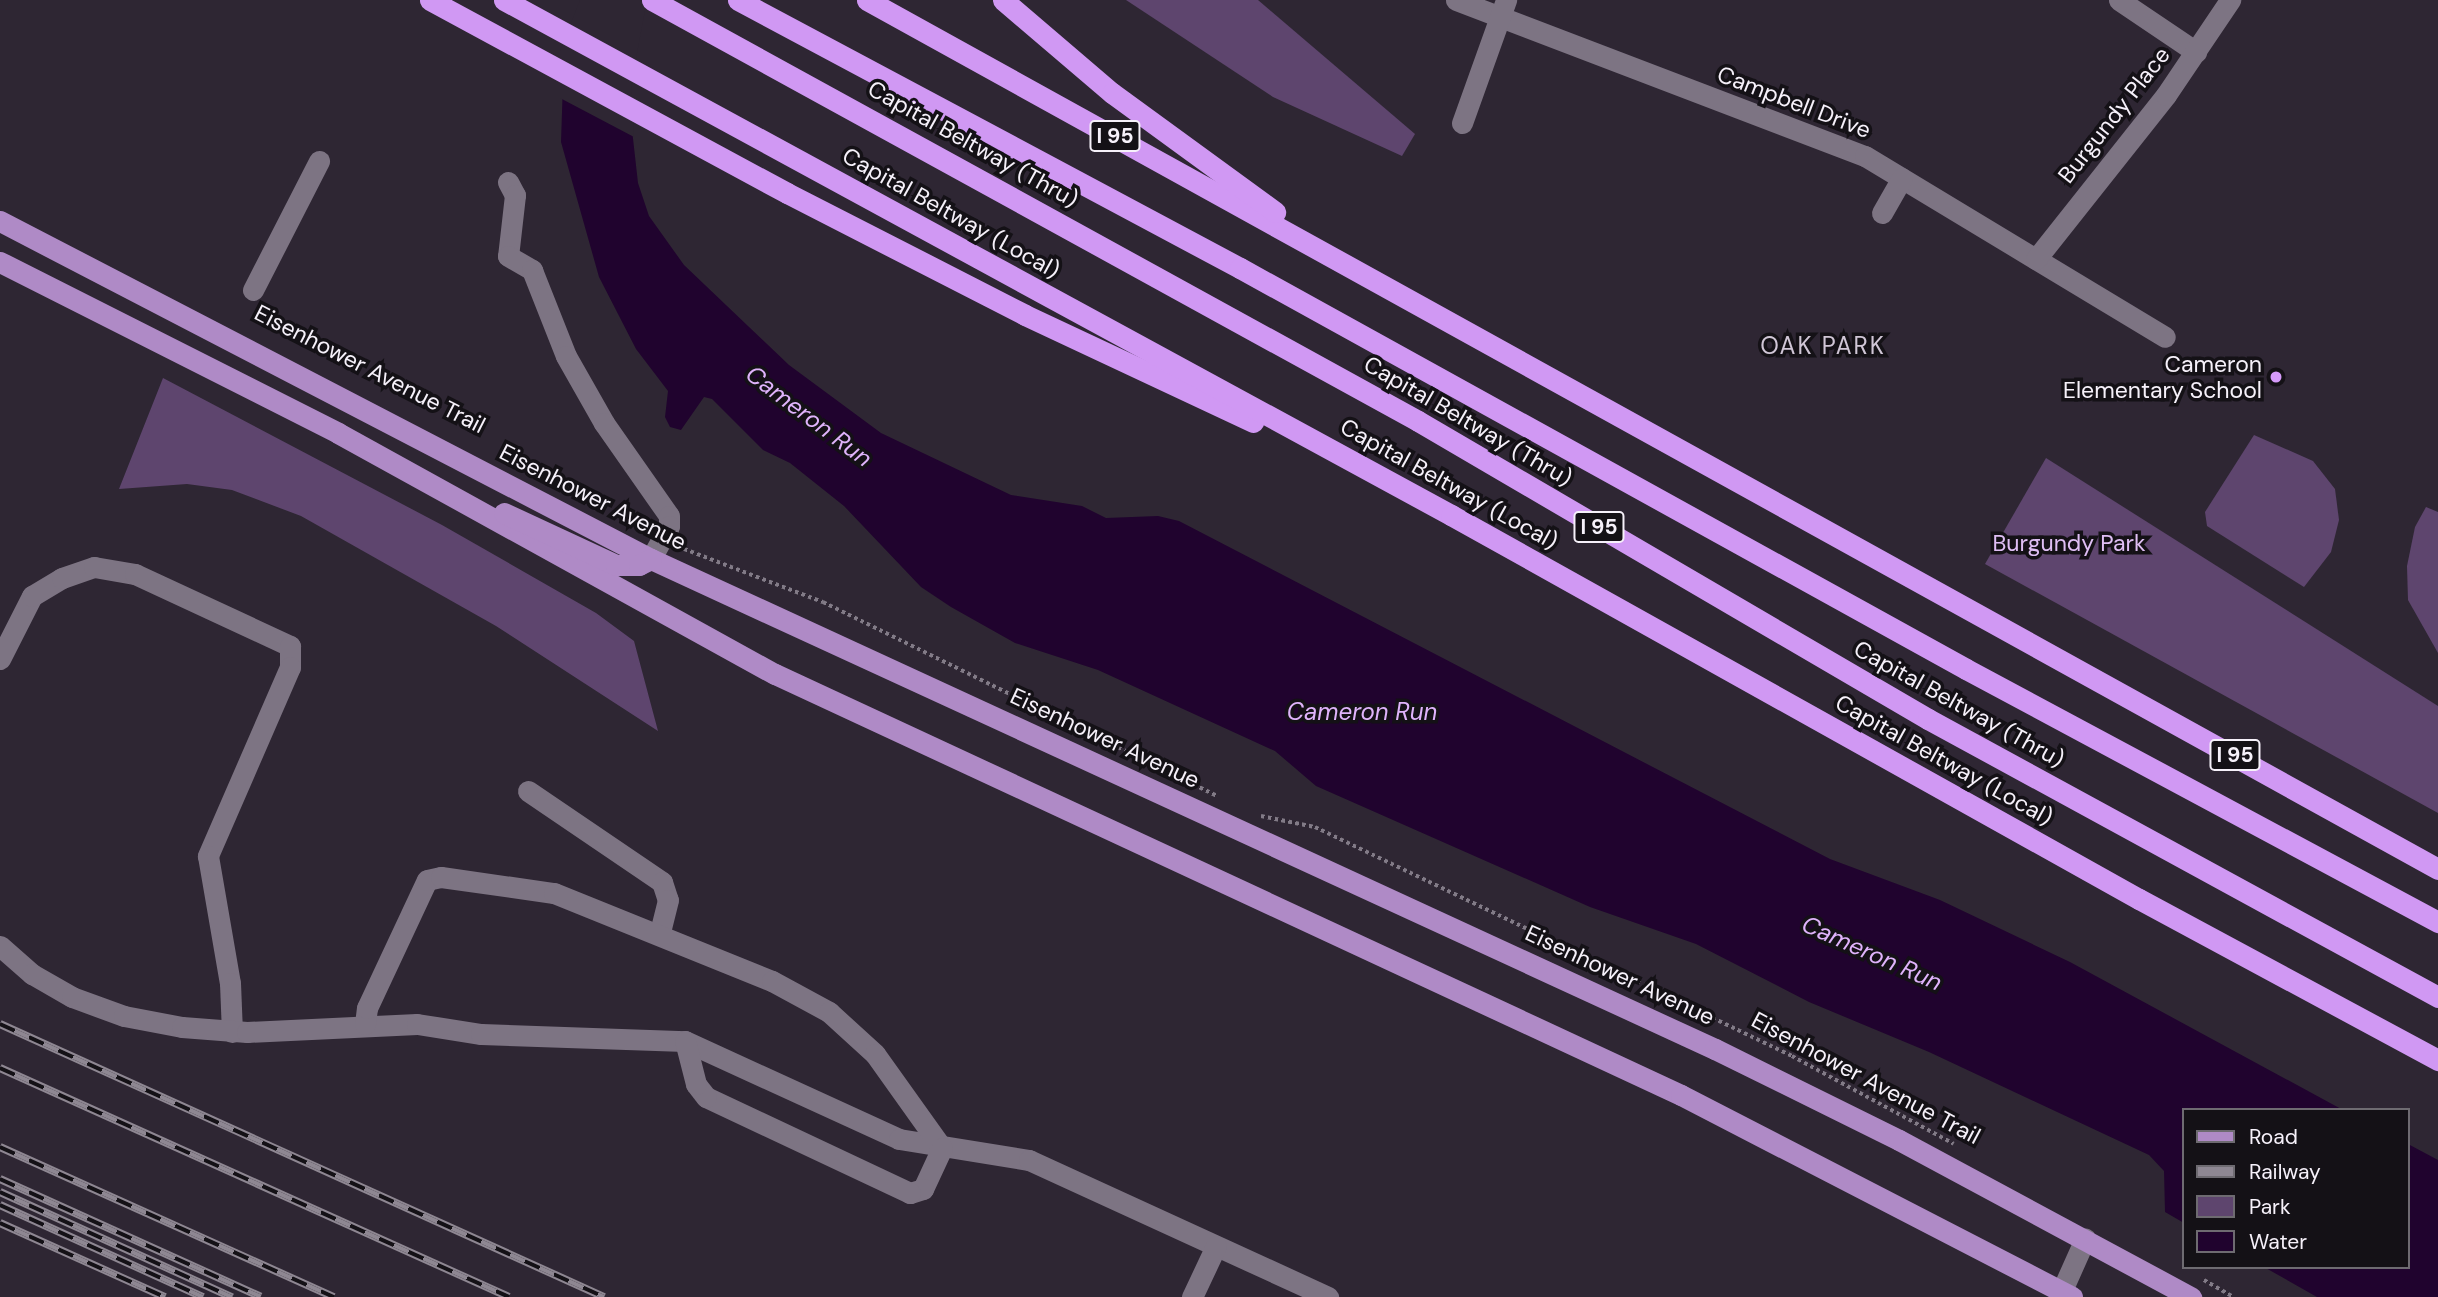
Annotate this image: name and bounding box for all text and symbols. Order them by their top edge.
street label: Burgundy Place [2052,41,2176,189]
street label: Campbell Drive [1713,60,1875,144]
street label: Capital Beltway (Thru) [863,75,1083,213]
road number: I 95 [1089,118,1141,154]
street label: Capital Beltway (Local) [838,142,1064,284]
street label: Eisenhower Avenue Trail [250,299,490,439]
district label: OAK PARK [1761,332,1885,360]
street label: Capital Beltway (Thru) [1359,350,1577,492]
place label: Cameron Elementary School [2063,350,2262,404]
water label: Cameron Run [740,359,878,473]
marker: Cameron Elementary School [2268,369,2284,385]
street label: Capital Beltway (Local) [1336,413,1562,555]
street label: Eisenhower Avenue [495,438,691,556]
road number: I 95 [1573,510,1625,544]
park label: Burgundy Park [1992,529,2146,557]
street label: Capital Beltway (Thru) [1849,635,2069,773]
street label: Eisenhower Avenue [1006,682,1204,794]
street label: Capital Beltway (Local) [1831,689,2057,831]
water label: Cameron Run [1287,698,1437,726]
road number: I 95 [2209,738,2261,772]
water label: Cameron Run [1797,909,1947,997]
street label: Eisenhower Avenue [1521,919,1719,1031]
street label: Eisenhower Avenue Trail [1747,1006,1985,1150]
legend [2182,1108,2410,1269]
text: Road [2249,1123,2298,1151]
text: Railway [2249,1158,2321,1186]
text: Park [2249,1193,2290,1221]
text: Water [2249,1228,2307,1256]

